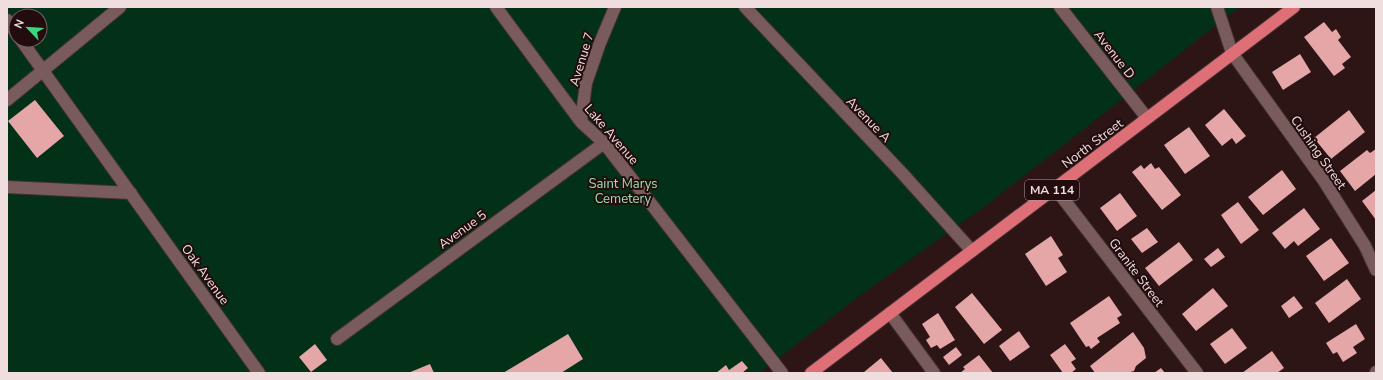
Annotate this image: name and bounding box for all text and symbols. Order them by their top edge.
north arrow [8,8,48,48]
text: N [11,17,28,31]
street label: Avenue D [1090,27,1139,83]
street label: Avenue 7 [565,30,599,88]
street label: Avenue A [842,93,895,147]
street label: Lake Avenue [580,101,643,169]
street label: Cushing Street [1286,112,1351,193]
street label: North Street [1058,114,1127,173]
park label: Saint Marys Cemetery [588,175,658,208]
road number: MA 114 [1025,180,1079,200]
street label: Avenue 5 [435,206,490,253]
street label: Granite Street [1104,235,1168,311]
street label: Oak Avenue [177,241,233,309]

